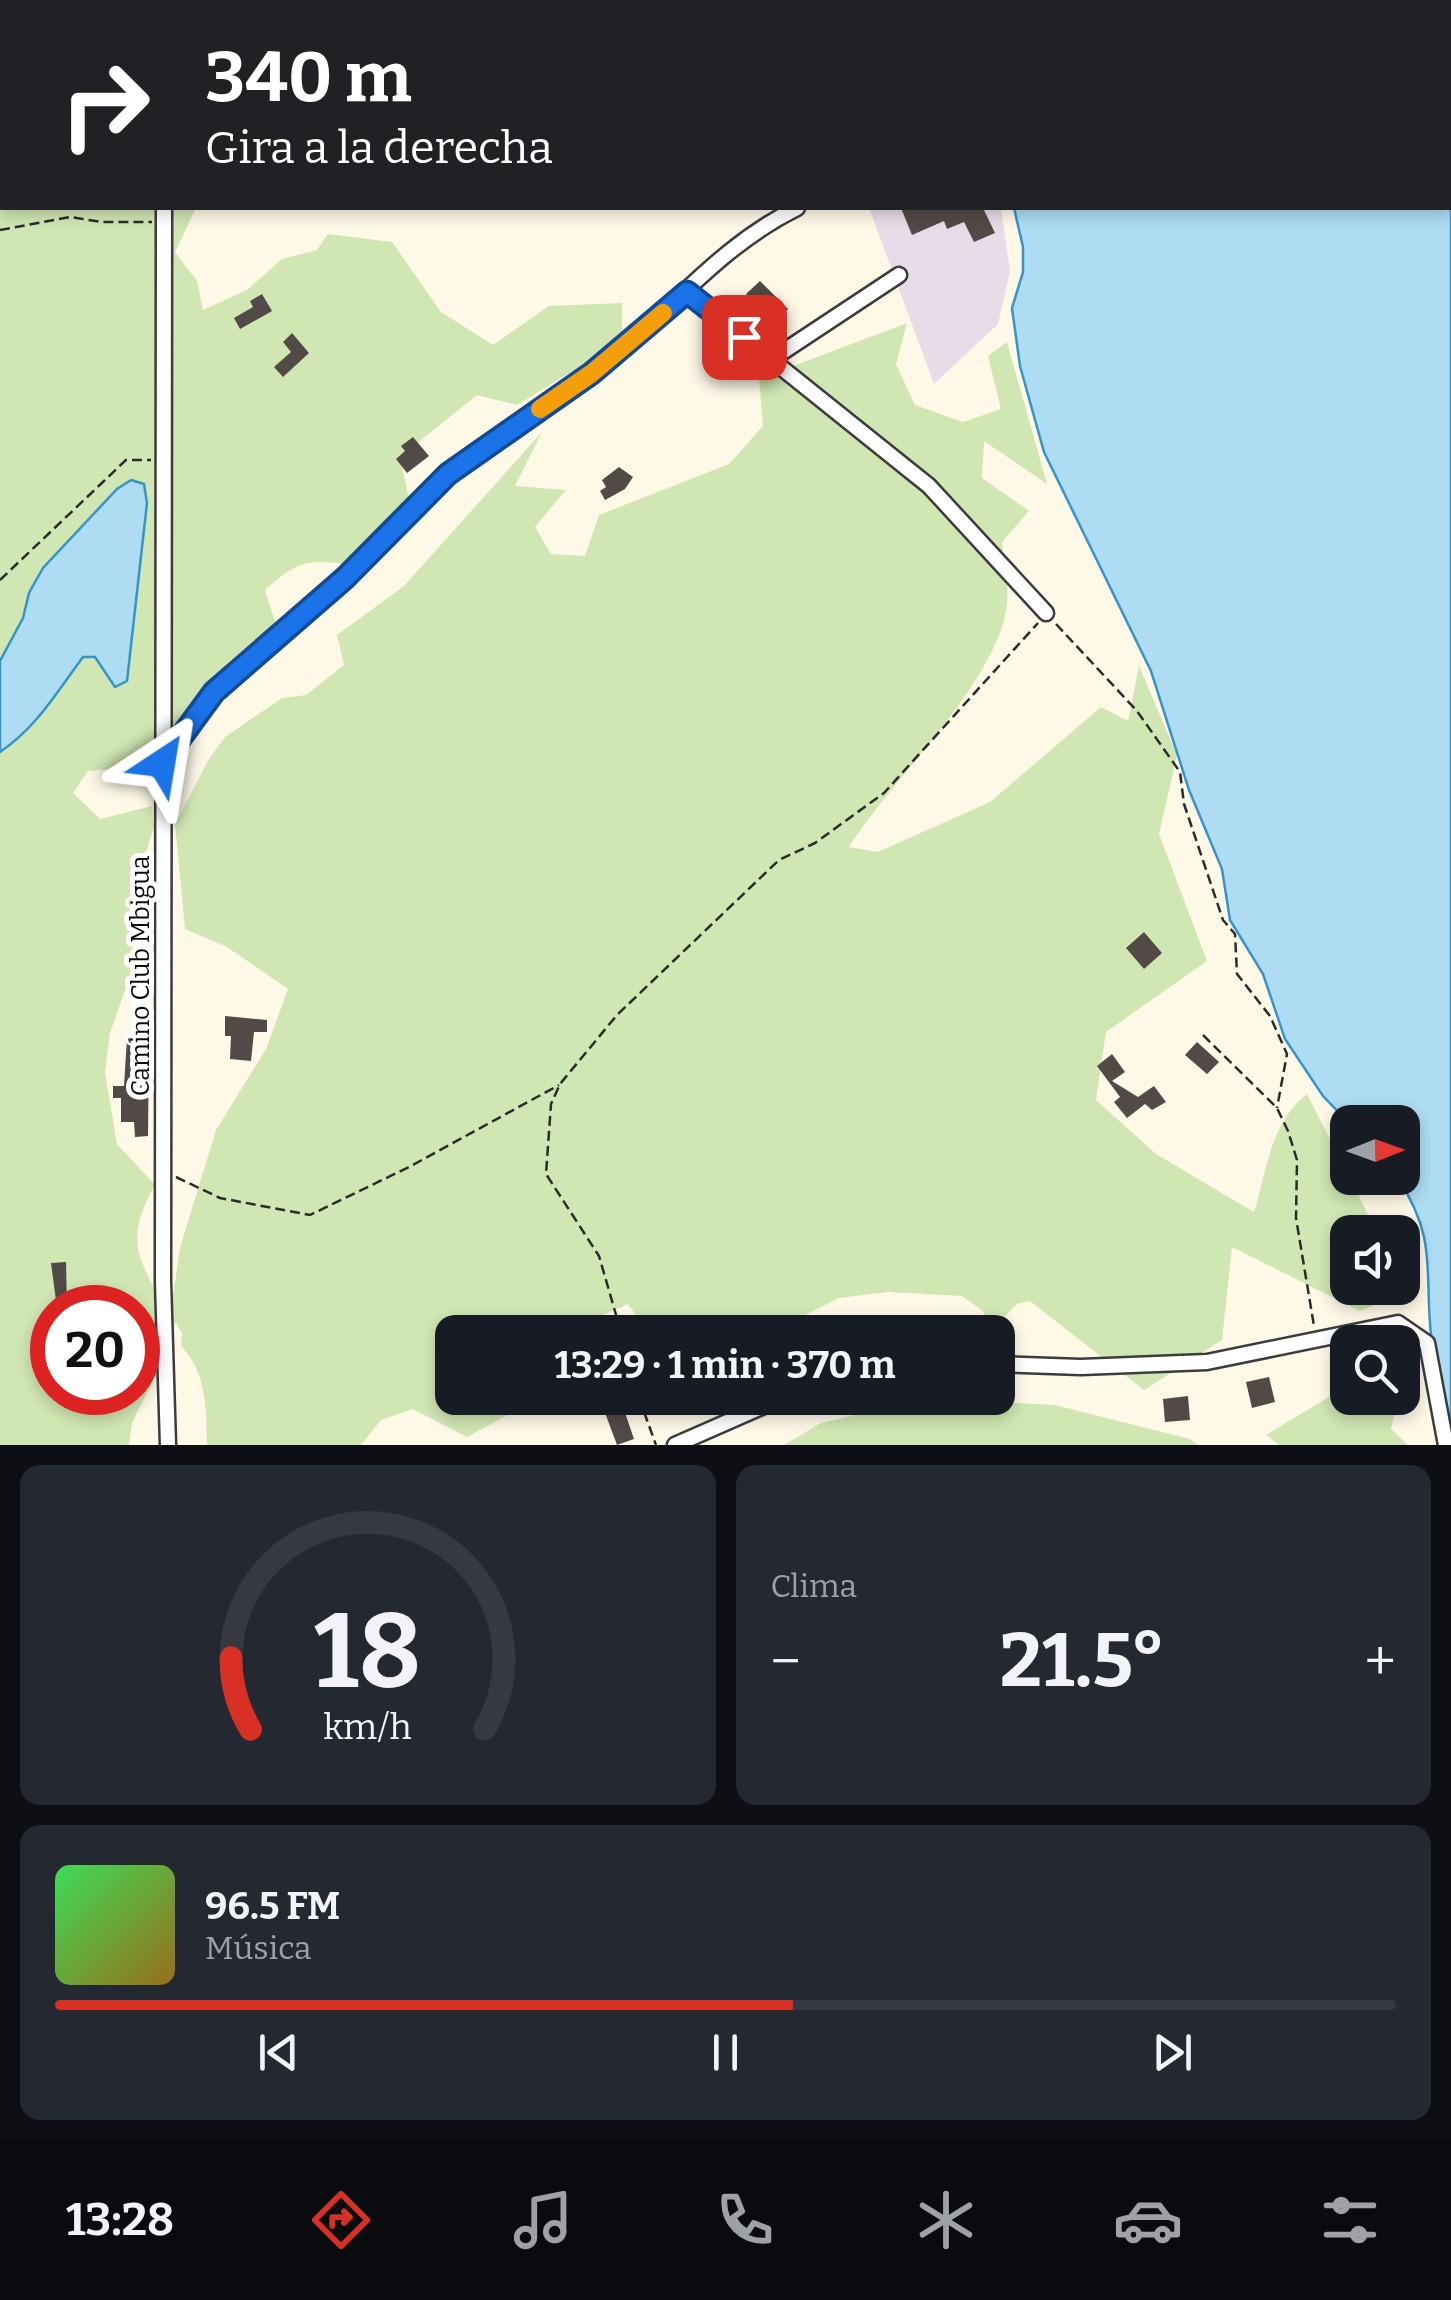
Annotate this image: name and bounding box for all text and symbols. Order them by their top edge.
text: 340 m [205,36,412,120]
icon: right [40,40,170,170]
text: Gira a la derecha [205,121,553,175]
pin [702,295,787,380]
icon: arrive [717,310,772,365]
position arrow [110,711,214,815]
street label: Camino Club Mbigua [126,855,156,1096]
north arrow [1330,1105,1420,1195]
map controls [1330,1105,1420,1415]
button: sound [1330,1215,1420,1305]
speed limit sign: 20 [30,1285,160,1415]
button: search [1330,1325,1420,1415]
text: 13:29 · 1 min · 370 m [554,1342,896,1388]
text: Clima [771,1567,857,1605]
text: 18 [314,1590,422,1715]
text: 21.5° [1000,1616,1166,1706]
text: − [771,1629,801,1695]
text: + [1365,1629,1396,1695]
text: km/h [324,1706,412,1748]
text: 96.5 FM [205,1883,340,1929]
text: Música [205,1929,312,1967]
icon: previous [251,2025,306,2080]
icon: pause [698,2025,753,2080]
icon: next [1145,2025,1200,2080]
icon: directions [306,2185,376,2255]
icon: music [508,2185,578,2255]
icon: phone [710,2185,780,2255]
icon: climate [911,2185,981,2255]
icon: car [1113,2185,1183,2255]
icon: filters [1315,2185,1385,2255]
text: 13:28 [66,2193,174,2247]

